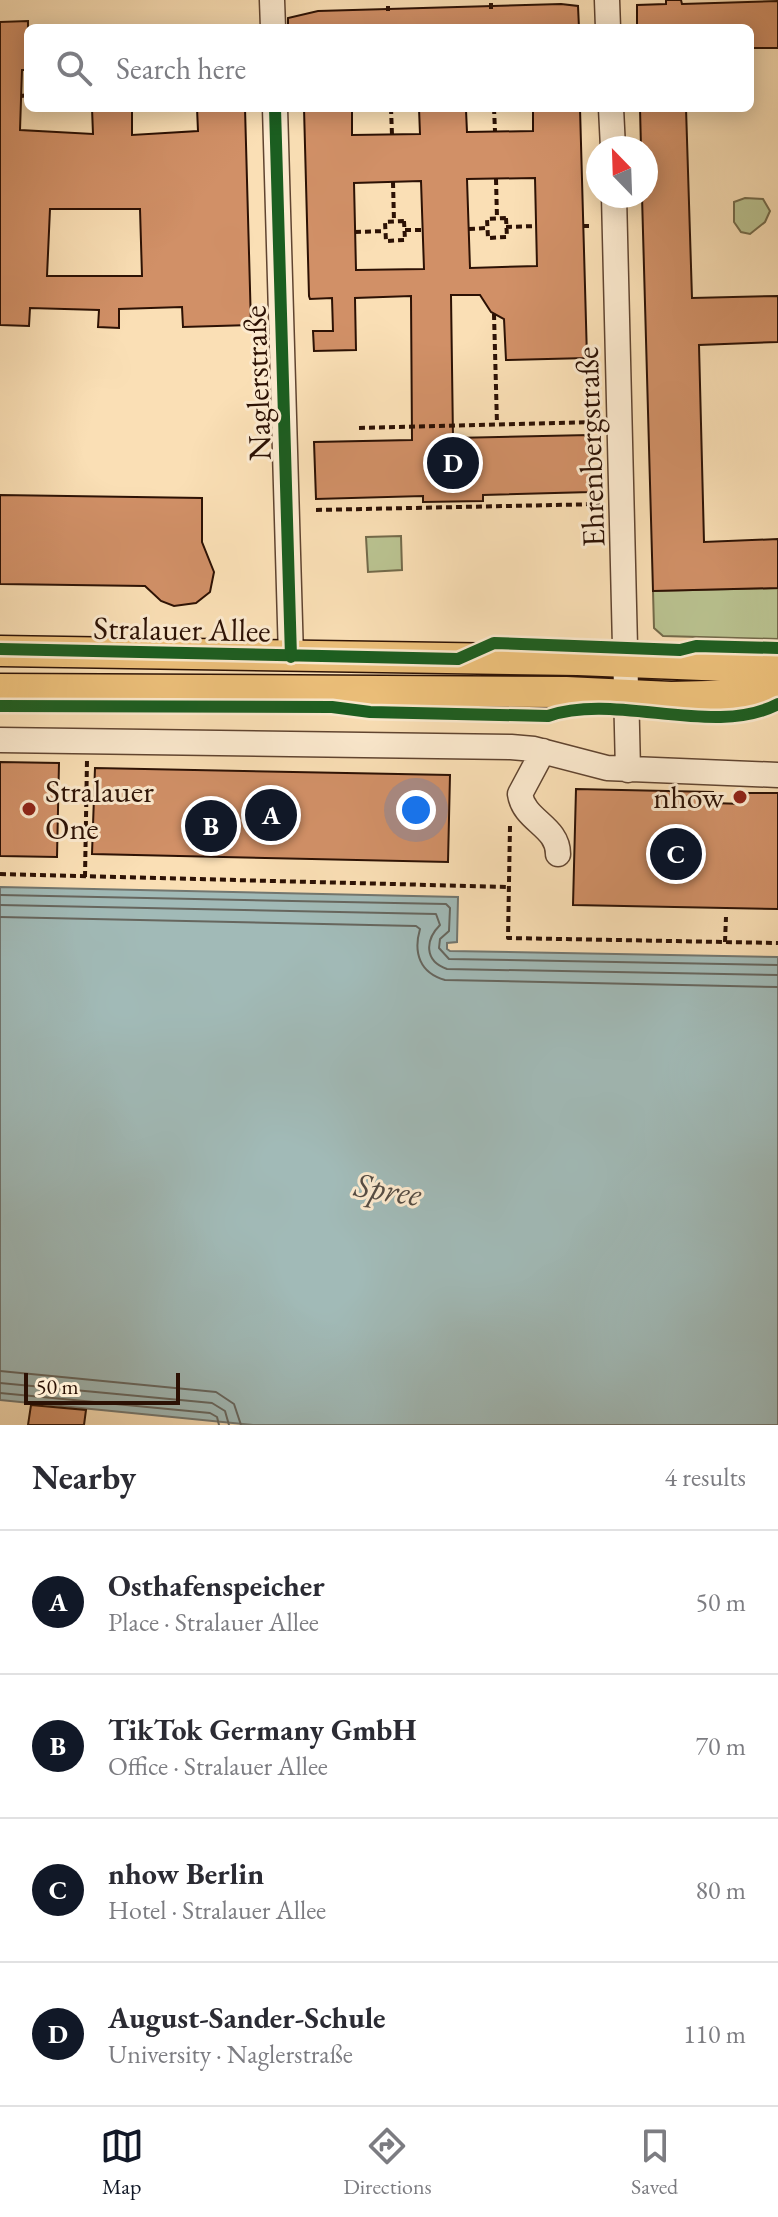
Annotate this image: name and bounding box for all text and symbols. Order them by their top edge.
search box [24,24,754,112]
icon: search [52,46,96,90]
text: Search here [116,49,246,88]
north arrow [586,136,658,208]
street label: Naglerstraße [233,305,281,461]
street label: Ehrenbergstraße [566,346,614,548]
pin: D [427,433,479,493]
street label: Stralauer Allee [93,606,271,652]
place label: Stralauer One [45,770,154,849]
place label: nhow [653,776,725,818]
pin: A [245,785,297,845]
marker: nhow [731,788,749,806]
your location [396,790,436,830]
pin: B [185,796,237,856]
marker: Stralauer One [20,800,38,818]
pin: C [650,824,702,884]
water label: Spree [351,1162,425,1216]
scale bar [24,1369,180,1405]
text: 50 m [36,1372,79,1401]
text: Nearby [32,1455,136,1499]
text: 4 results [665,1460,746,1494]
text: Osthafenspeicher [108,1566,325,1605]
text: A [49,1585,67,1619]
text: 50 m [696,1585,746,1619]
text: Place · Stralauer Allee [108,1605,319,1639]
text: TikTok Germany GmbH [108,1710,416,1749]
text: B [50,1729,66,1763]
text: 70 m [696,1729,746,1763]
text: Office · Stralauer Allee [108,1749,328,1783]
text: nhow Berlin [108,1854,264,1893]
text: C [49,1873,67,1907]
text: 80 m [696,1873,746,1907]
text: Hotel · Stralauer Allee [108,1893,326,1927]
text: August-Sander-Schule [108,1998,385,2037]
text: D [48,2017,68,2051]
text: 110 m [683,2017,746,2051]
text: University · Naglerstraße [108,2037,353,2071]
tab: Map [100,2124,144,2201]
tab: Directions [343,2124,432,2201]
tab: Saved [631,2124,678,2201]

